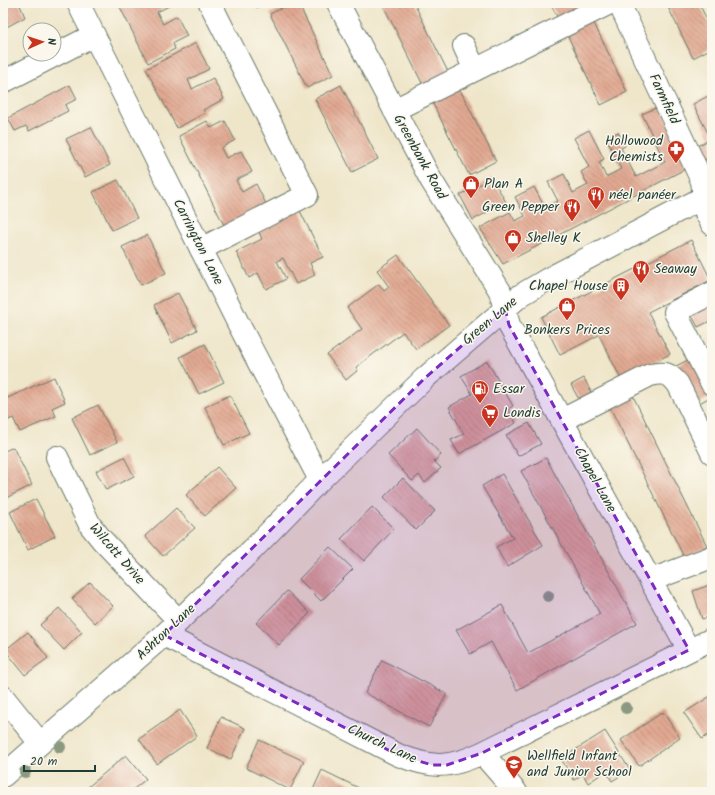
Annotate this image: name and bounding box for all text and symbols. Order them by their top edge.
north arrow [22,22,62,62]
text: N [42,38,60,46]
street label: Farmfield [643,70,686,129]
street label: Greenbank Road [387,110,453,205]
place label: Hollowood Chemists [605,130,664,168]
pharmacy icon: Hollowood Chemists [666,139,686,164]
place label: Plan A [484,173,523,195]
shop icon: Plan A [461,174,481,199]
place label: néel panéer [609,184,677,206]
restaurant icon: néel panéer [586,185,606,210]
street label: Carrington Lane [167,195,230,290]
place label: Green Pepper [482,196,560,218]
restaurant icon: Green Pepper [562,197,582,222]
place label: Shelley K [526,227,582,249]
shop icon: Shelley K [503,228,523,253]
place label: Seaway [654,258,697,280]
restaurant icon: Seaway [631,259,651,284]
place label: Chapel House [529,275,609,297]
building icon: Chapel House [611,276,631,301]
street label: Green Lane [457,291,523,351]
shop icon: Bonkers Prices [557,296,577,321]
place label: Bonkers Prices [524,319,610,341]
place label: Essar [493,378,526,400]
fuel station icon: Essar [470,379,490,404]
place label: Londis [503,402,541,424]
supermarket icon: Londis [480,403,500,428]
street label: Chapel Lane [568,443,623,518]
street label: Wilcott Drive [84,518,151,590]
street label: Ashton Lane [131,598,201,666]
street label: Church Lane [344,718,421,770]
place label: Wellfield Infant and Junior School [527,745,632,783]
scale bar [24,747,95,773]
text: 20 m [30,752,58,771]
school or university icon: Wellfield Infant and Junior School [504,754,524,779]

